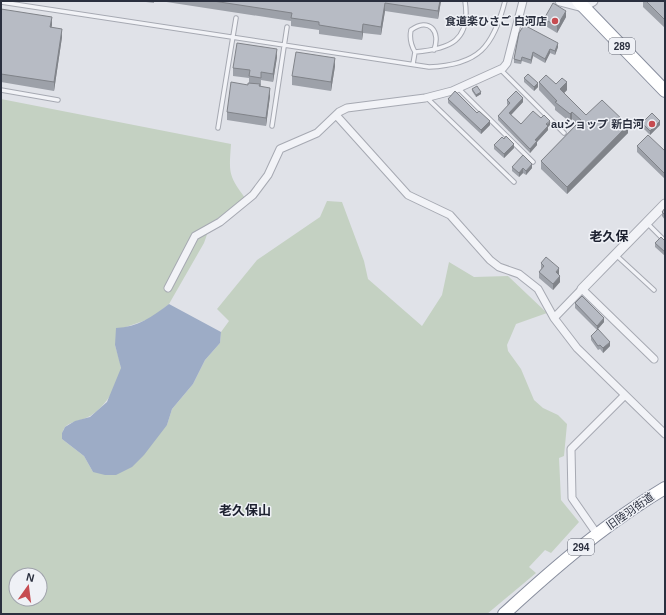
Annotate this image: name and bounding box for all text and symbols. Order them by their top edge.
place label: 食道楽ひさご 白河店 [445,15,547,27]
marker: 食道楽ひさご 白河店 [550,16,560,26]
road number: 289 [609,38,635,54]
place label: auショップ 新白河 [551,118,644,130]
marker: auショップ 新白河 [647,119,657,129]
district label: 老久保 [589,229,629,244]
street label: 旧陸羽街道 [604,490,656,532]
district label: 老久保山 [219,503,271,518]
road number: 294 [568,539,594,555]
north arrow [8,567,48,607]
text: N [25,571,36,584]

